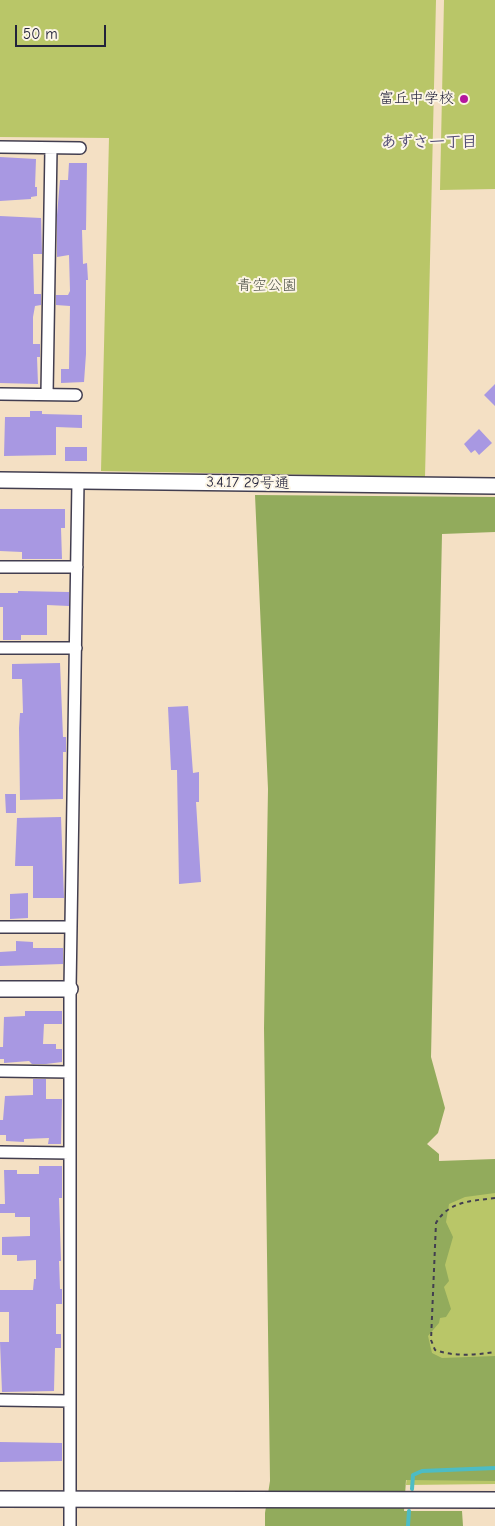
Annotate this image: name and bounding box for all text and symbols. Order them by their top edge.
scale bar [18,15,109,47]
text: 50 m [23,25,58,43]
place label: 富丘中学校 [379,90,454,108]
marker: 富丘中学校 [458,93,470,105]
district label: あずさ一丁目 [381,132,477,152]
park label: 青空公園 [237,277,297,295]
street label: 3.4.17 29号通 [206,473,290,493]

